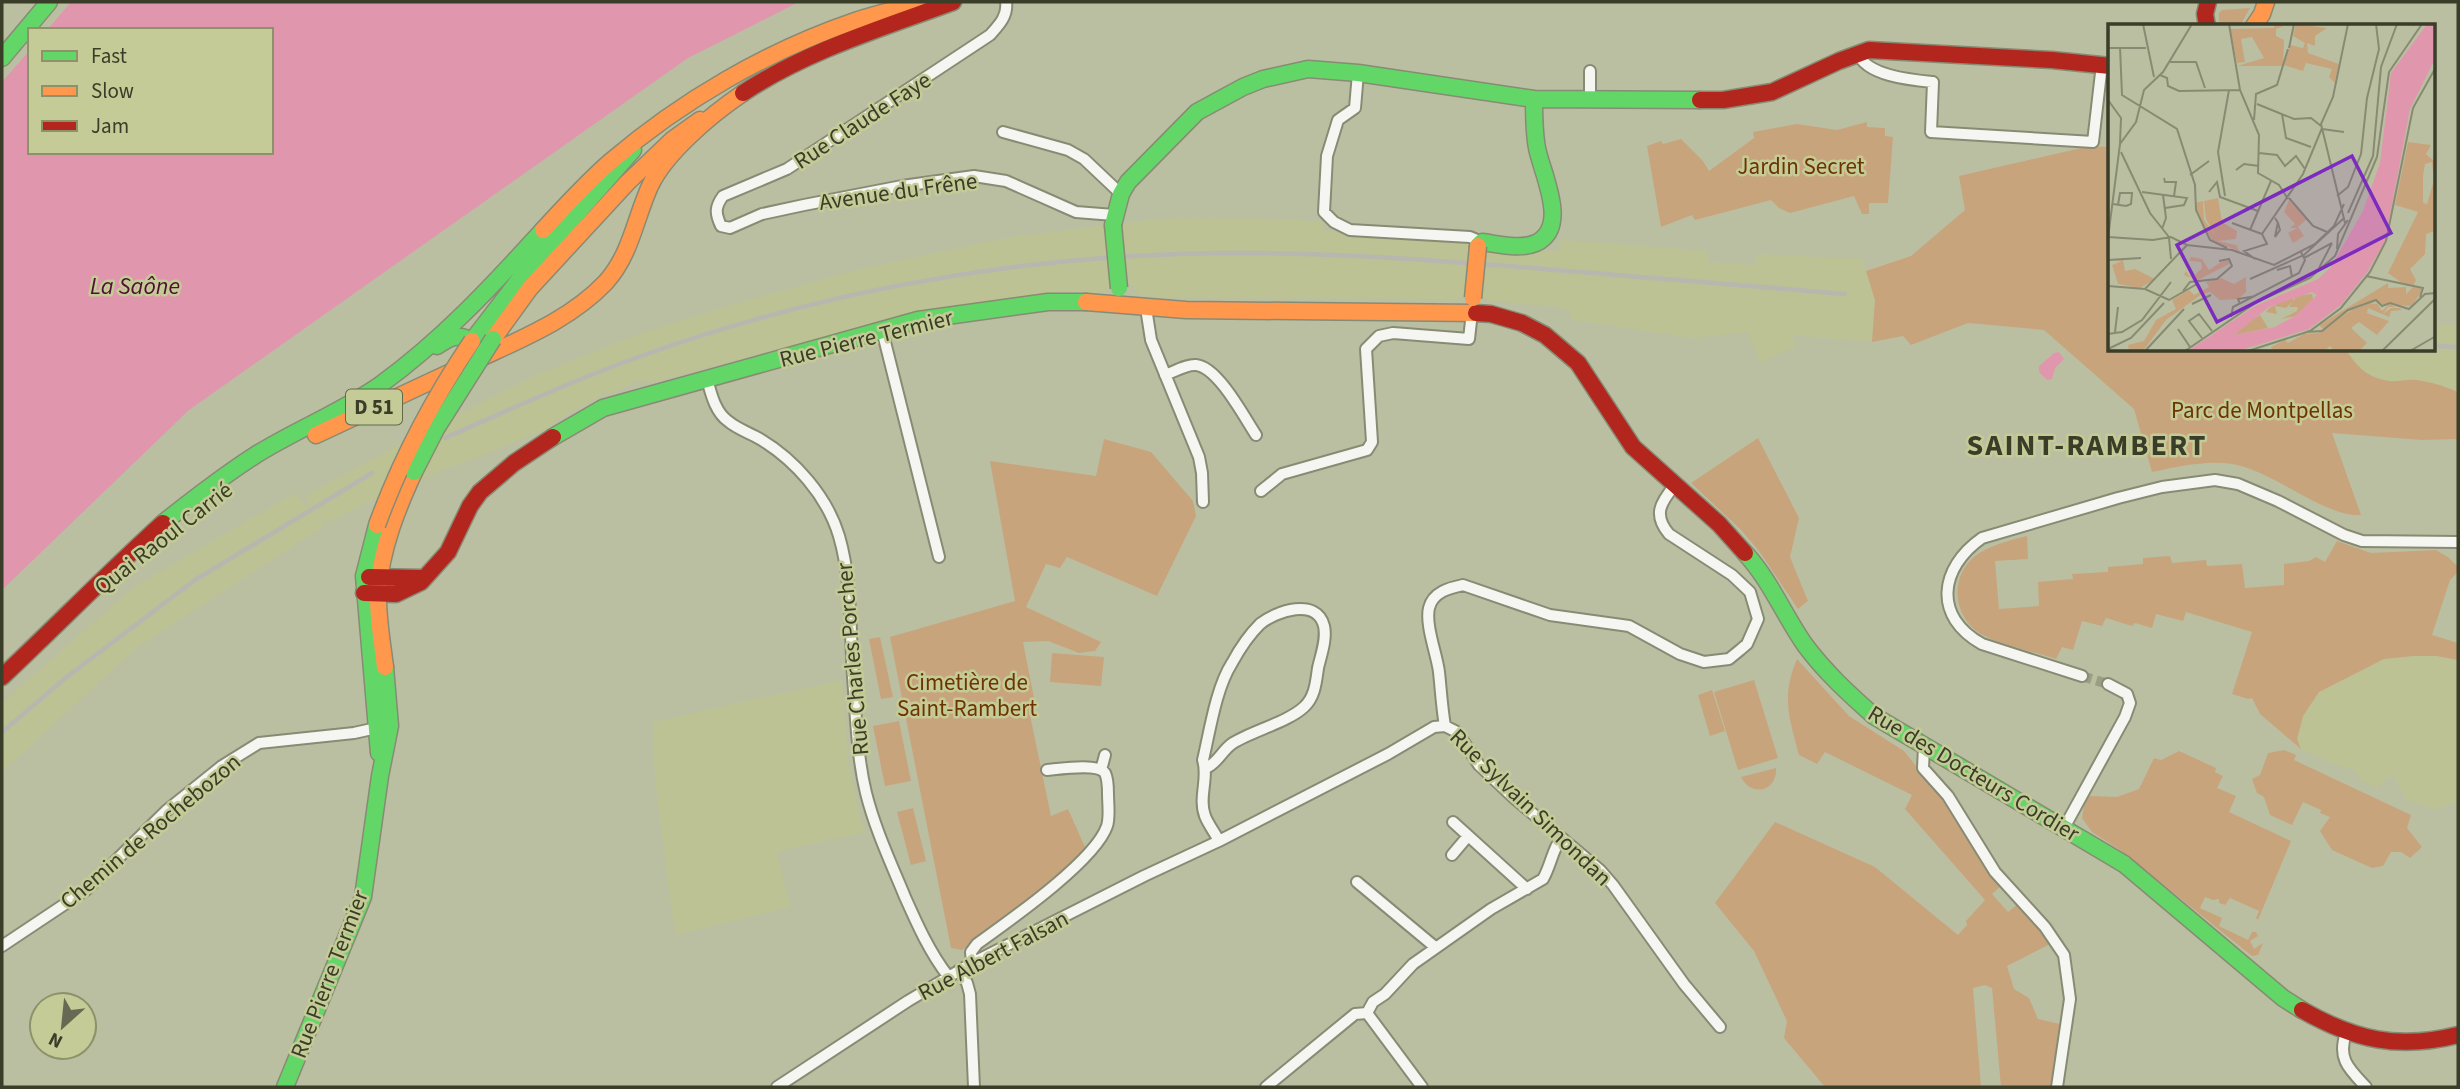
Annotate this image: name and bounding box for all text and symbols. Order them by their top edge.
inset map [2108,24,2436,352]
legend [28,28,273,154]
text: Fast [91,41,127,71]
street label: Rue Claude Faye [787,64,937,177]
text: Slow [91,76,134,106]
text: Jam [91,111,129,141]
park label: Jardin Secret [1738,150,1865,183]
street label: Avenue du Frêne [817,164,979,219]
water label: La Saône [90,269,180,304]
street label: Rue Pierre Termier [776,301,957,376]
road number: D 51 [346,390,402,424]
park label: Parc de Montpellas [2171,394,2353,427]
district label: SAINT-RAMBERT [1967,424,2207,467]
street label: Quai Raoul Carrié [87,474,239,603]
street label: Rue Charles Porcher [828,560,877,757]
park label: Cimetière de Saint-Rambert [897,666,1037,725]
street label: Rue des Docteurs Cordier [1862,697,2087,850]
street label: Rue Sylvain Simondan [1442,721,1619,894]
street label: Chemin de Rochebozon [53,746,248,917]
street label: Rue Pierre Termier [282,884,377,1063]
street label: Rue Albert Falsan [912,902,1074,1009]
north arrow [28,991,98,1061]
text: N [44,1025,68,1055]

